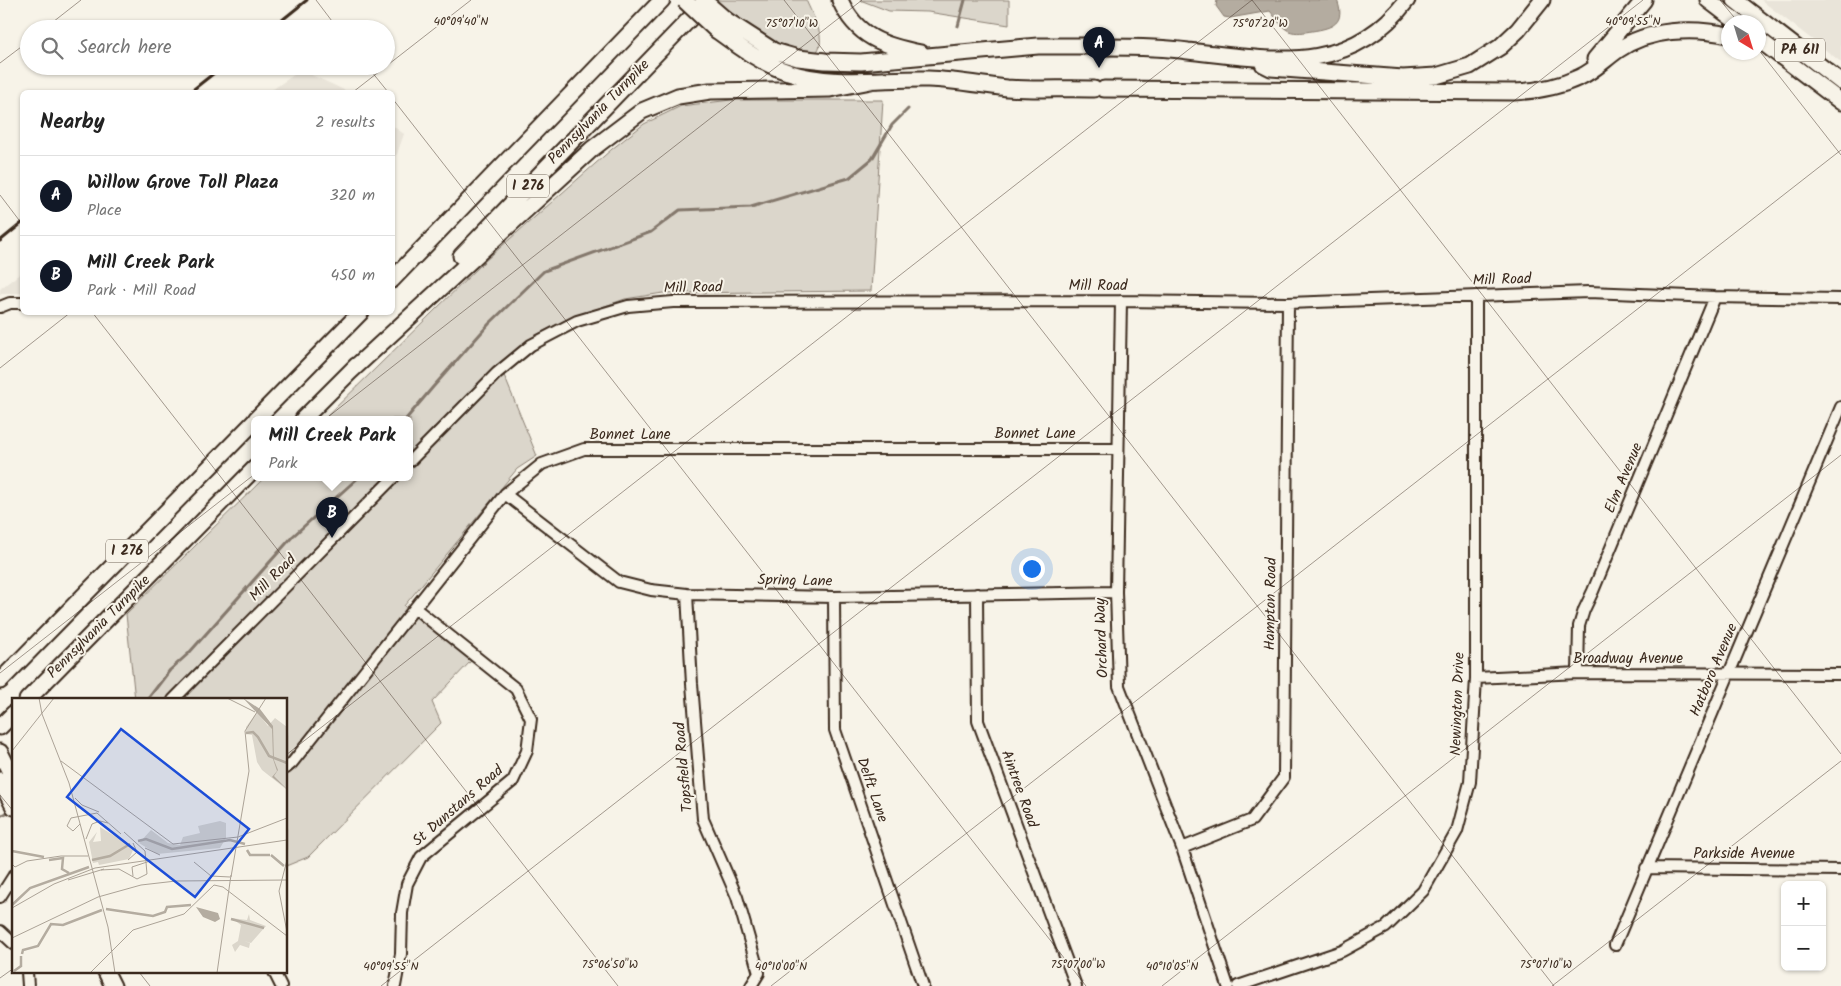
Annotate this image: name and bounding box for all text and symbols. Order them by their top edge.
text: 40°09'40"N [434,12,489,31]
text: 40°09'55"N [1605,12,1661,31]
text: 75°07'10"W [766,14,818,33]
text: 75°07'20"W [1232,14,1288,33]
north arrow [1721,15,1766,60]
search box [20,20,395,75]
pin: A [1083,27,1115,68]
text: Search here [78,33,172,63]
icon: search [38,34,66,62]
road number: PA 611 [1775,38,1825,62]
street label: Pennsylvania Turnpike [542,54,656,170]
text: Nearby [40,106,105,139]
text: 2 results [315,110,375,135]
text: Willow Grove Toll Plaza [87,168,278,198]
road number: I 276 [507,175,549,198]
text: A [51,183,61,208]
text: 320 m [329,183,375,208]
text: Place [87,198,121,223]
text: Mill Creek Park [87,248,214,278]
text: B [51,263,61,288]
text: 450 m [330,263,375,288]
street label: Mill Road [1472,267,1532,293]
street label: Mill Road [1069,274,1128,298]
street label: Mill Road [663,275,723,301]
text: Park · Mill Road [87,278,195,303]
popup [251,416,413,481]
text: Mill Creek Park [269,421,395,451]
street label: Bonnet Lane [995,422,1076,446]
street label: Bonnet Lane [590,423,671,447]
street label: Elm Avenue [1598,439,1650,517]
text: Park [269,451,298,476]
pin: B [316,497,348,538]
road number: I 276 [106,540,148,562]
street label: Mill Road [244,548,303,607]
your location [1019,556,1045,582]
street label: Hampton Road [1258,557,1284,651]
street label: Spring Lane [757,568,833,594]
street label: Pennsylvania Turnpike [41,569,157,685]
street label: Orchard Way [1089,597,1115,678]
street label: Hatboro Avenue [1684,619,1745,720]
street label: Broadway Avenue [1573,647,1683,671]
street label: Newington Drive [1444,652,1472,756]
inset map [12,698,288,974]
street label: Topsfield Road [668,720,700,813]
street label: Aintree Road [994,747,1044,832]
street label: Delft Lane [850,754,894,826]
street label: St Dunstans Road [407,759,509,853]
street label: Parkside Avenue [1693,842,1795,866]
map controls [1781,881,1826,971]
button: + [1781,881,1826,926]
button: − [1781,926,1826,971]
text: 75°06'50"W [582,955,638,974]
text: 75°07'00"W [1051,955,1105,974]
text: 75°07'10"W [1520,955,1572,974]
text: 40°09'55"N [363,957,419,976]
text: 40°10'00"N [755,957,807,976]
text: 40°10'05"N [1146,957,1198,976]

